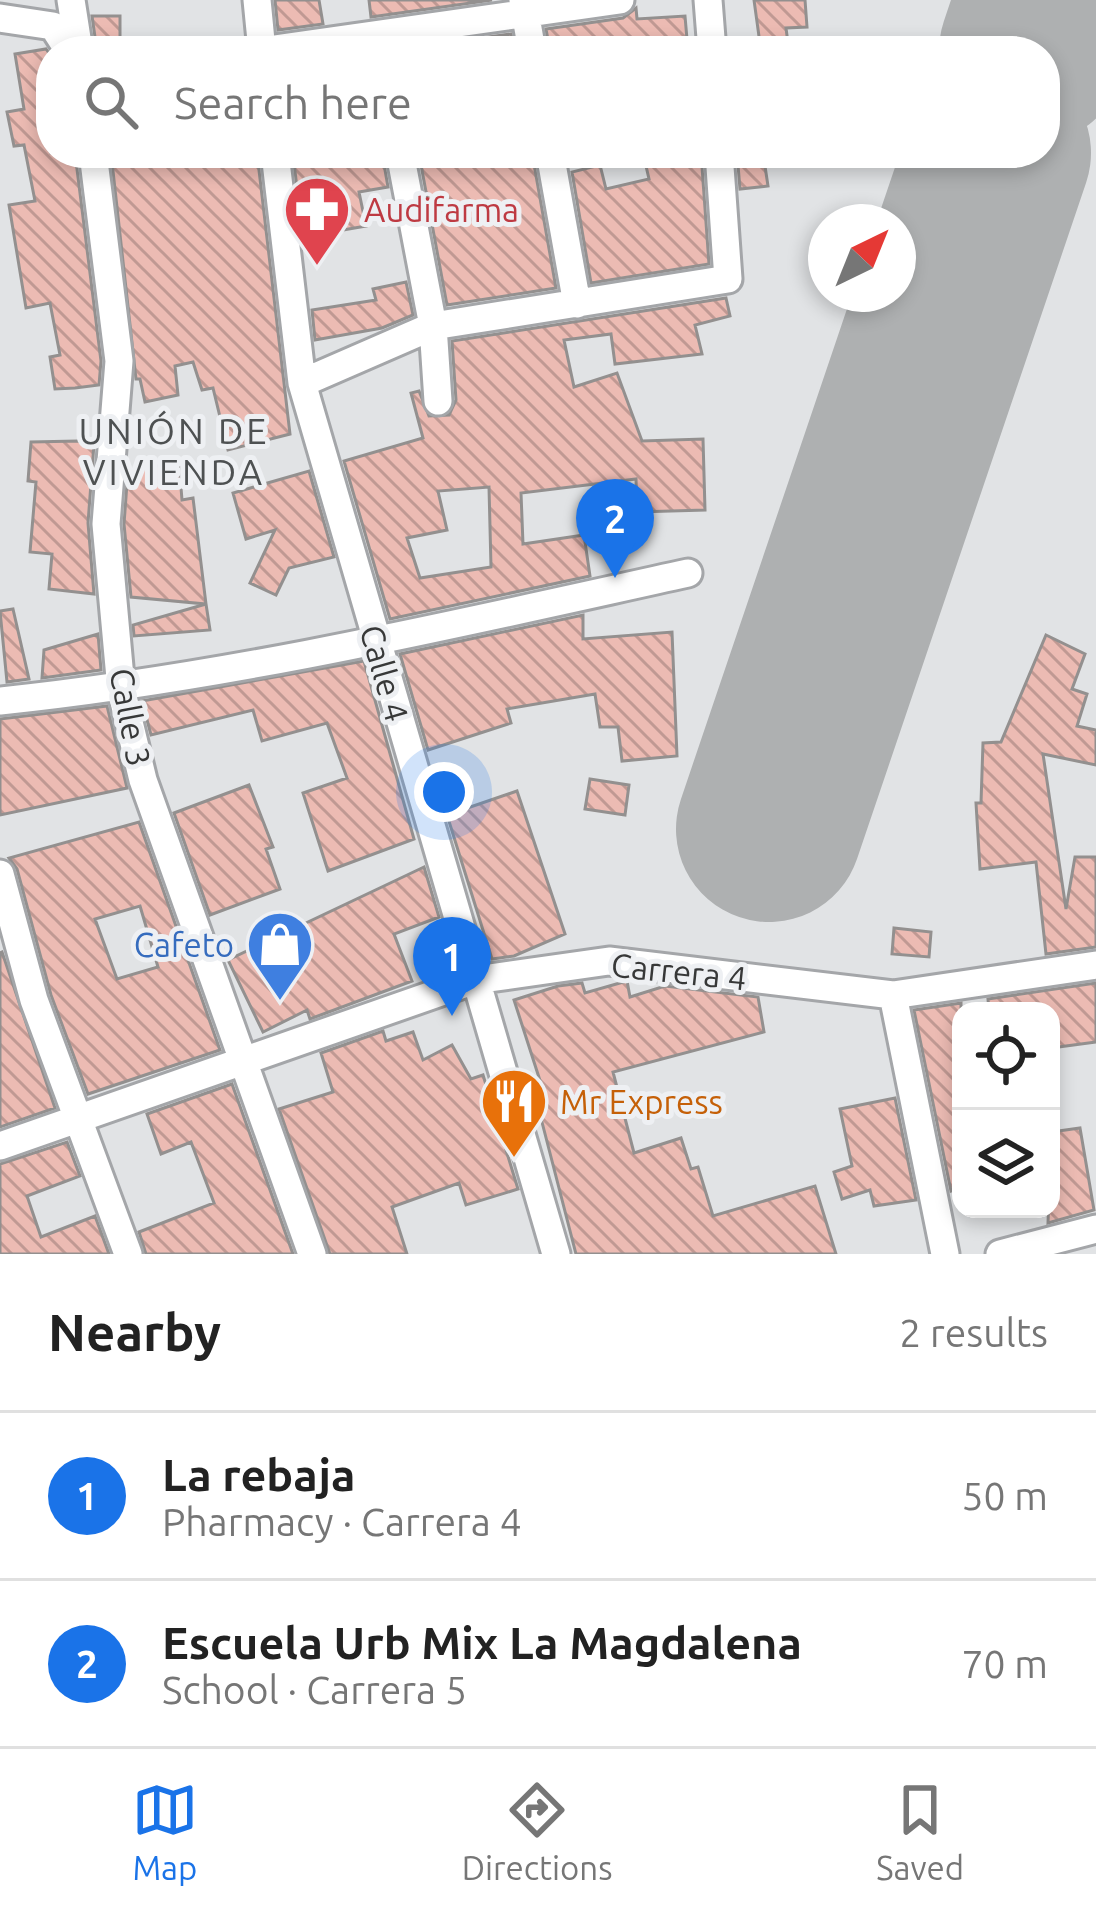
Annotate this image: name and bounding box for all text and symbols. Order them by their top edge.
search box [36,36,1060,168]
icon: search [78,69,144,135]
text: Search here [174,77,412,128]
pharmacy icon: Audifarma [282,174,352,268]
place label: Audifarma [364,191,519,228]
north arrow [808,204,916,312]
district label: UNIÓN DE VIVIENDA [78,410,270,492]
pin: 2 [576,479,654,578]
street label: Calle 4 [354,620,416,726]
street label: Calle 3 [103,665,159,769]
your location [414,762,474,822]
shop icon: Cafeto [245,909,315,1003]
pin: 1 [413,917,491,1016]
place label: Cafeto [134,926,234,963]
street label: Carrera 4 [609,945,749,997]
map controls [952,1002,1060,1218]
button: locate [952,1002,1060,1110]
restaurant icon: Mr Express [479,1066,549,1160]
place label: Mr Express [560,1083,723,1120]
button: layers [952,1110,1060,1218]
text: Nearby [48,1303,221,1361]
text: 2 results [899,1311,1048,1354]
text: La rebaja [162,1449,355,1500]
text: 1 [76,1474,98,1517]
text: 50 m [961,1474,1048,1517]
text: Pharmacy · Carrera 4 [162,1500,522,1543]
text: Escuela Urb Mix La Magdalena [162,1617,802,1668]
text: 2 [76,1642,98,1685]
text: 70 m [961,1642,1048,1685]
text: School · Carrera 5 [162,1668,467,1711]
tab: Map [132,1777,198,1886]
tab: Directions [462,1777,612,1886]
tab: Saved [876,1777,964,1886]

